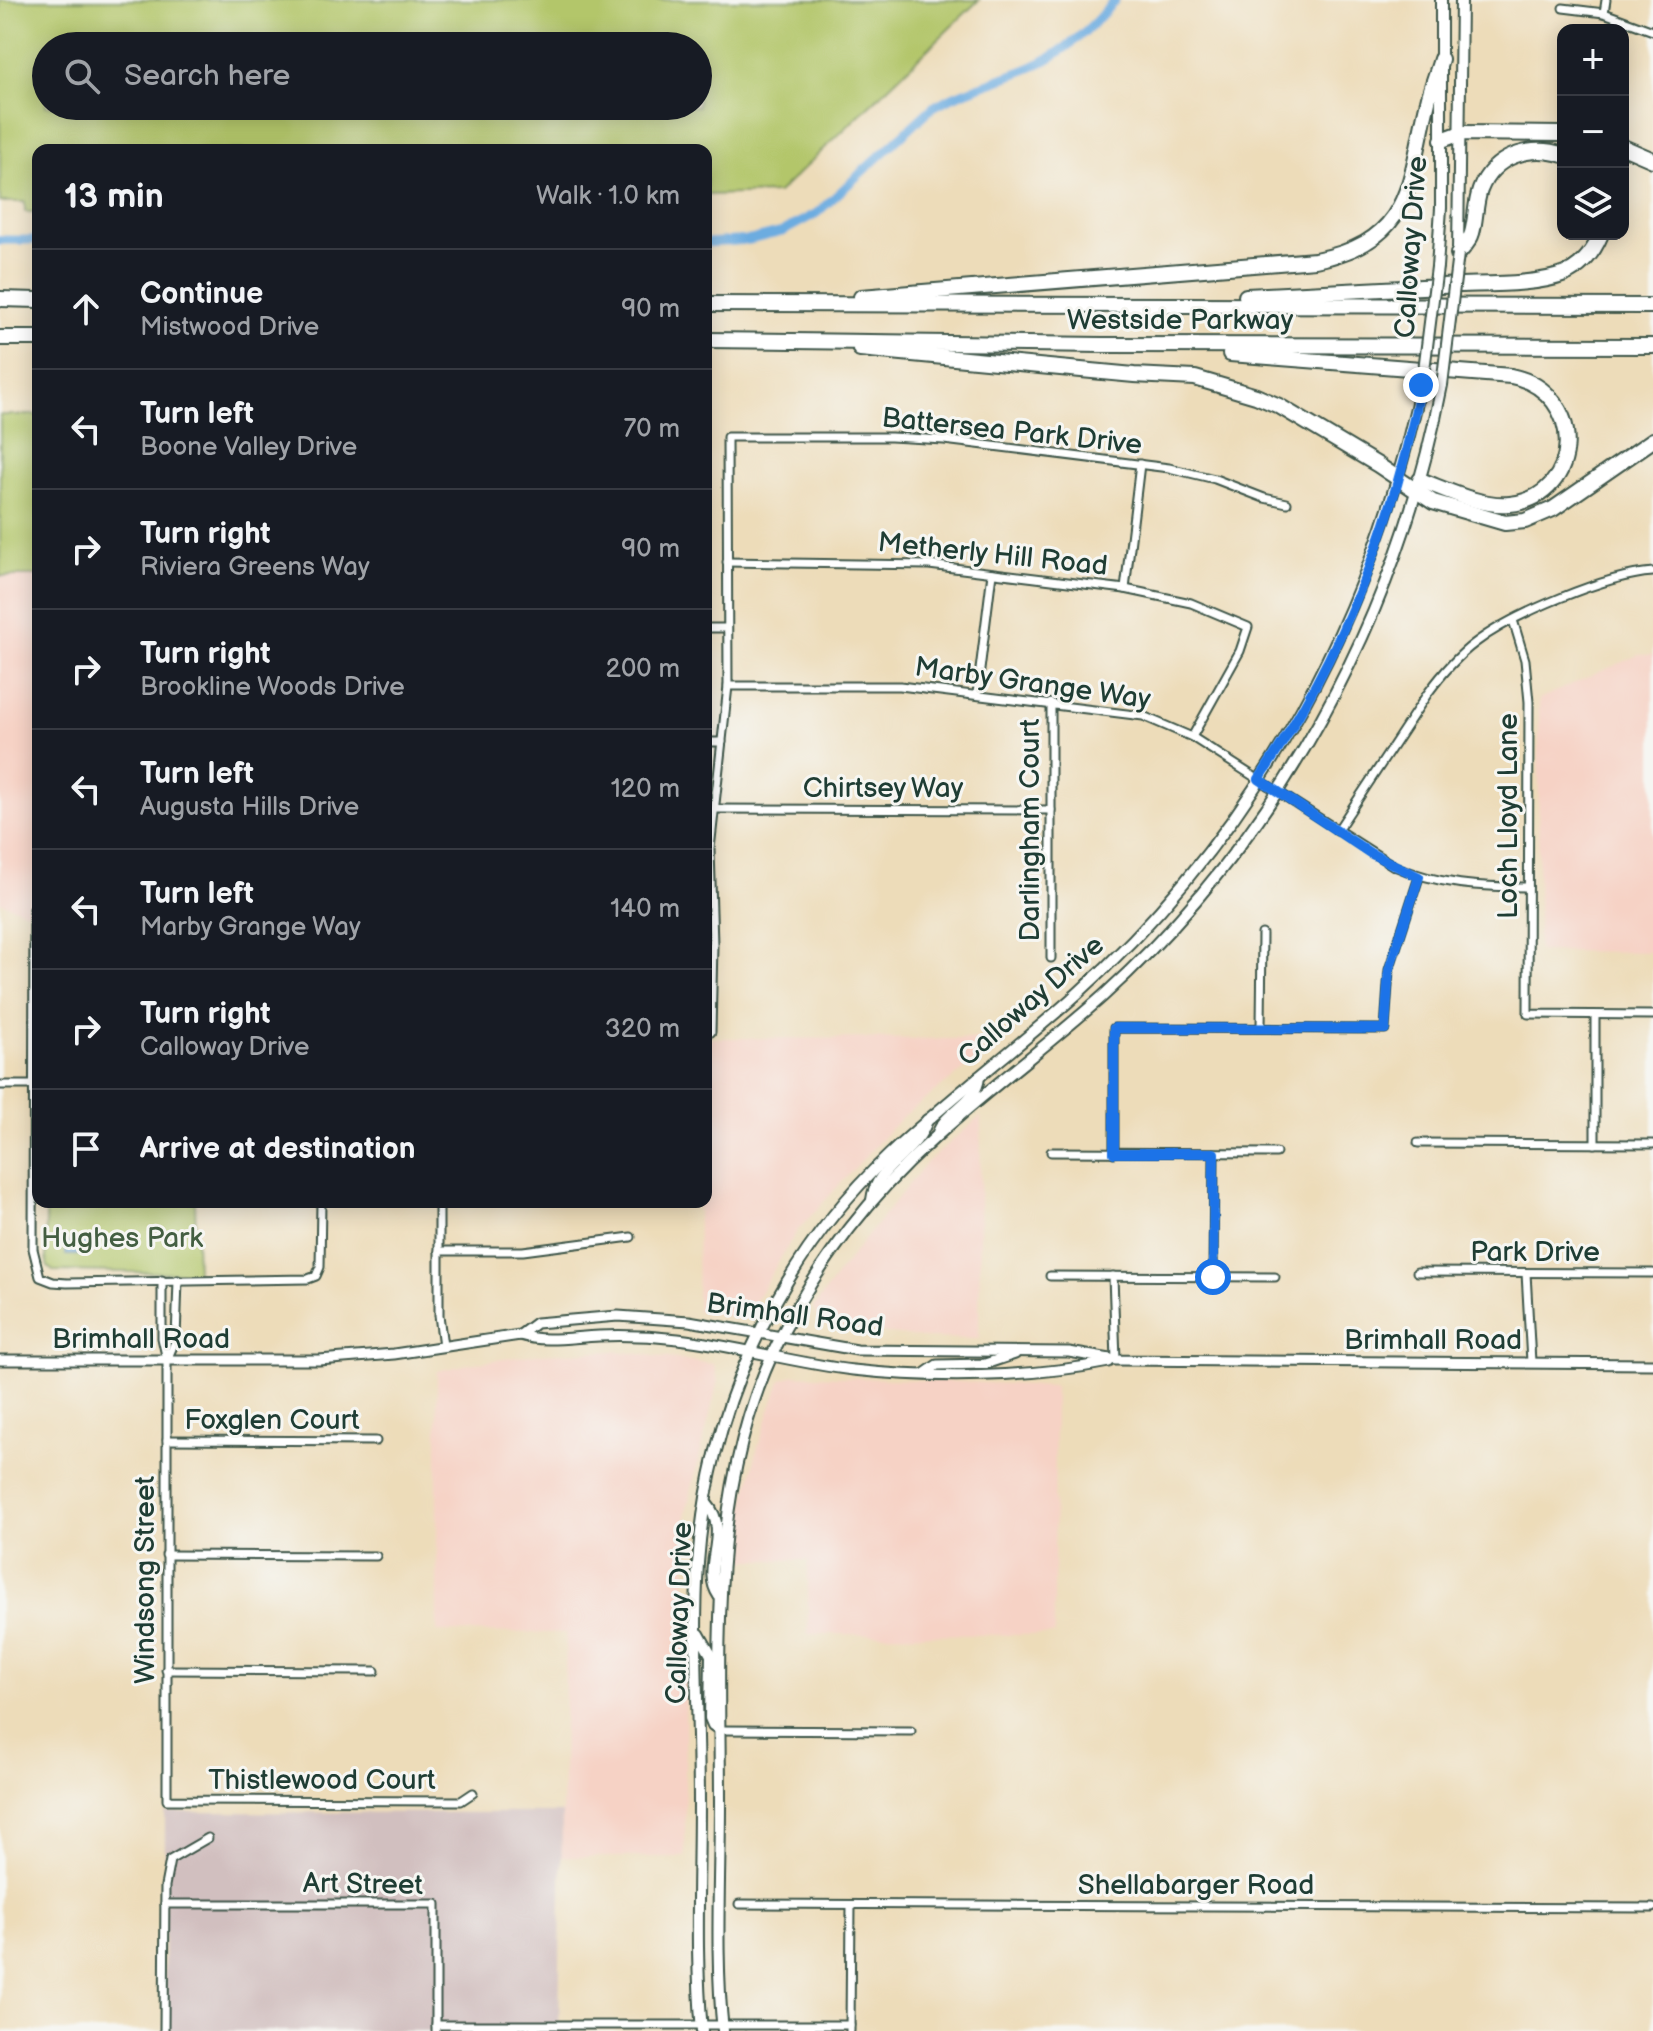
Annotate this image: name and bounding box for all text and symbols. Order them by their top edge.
map controls [1557,24,1629,240]
button: + [1557,24,1629,96]
search box [32,32,712,120]
icon: search [60,54,104,98]
text: Search here [124,58,290,94]
button: − [1557,96,1629,168]
street label: Calloway Drive [1389,155,1434,339]
button: layers [1557,168,1629,240]
text: 13 min [64,176,164,217]
text: Walk · 1.0 km [536,181,680,212]
text: Continue [140,276,263,312]
icon: ahead [64,287,108,331]
text: 90 m [621,294,680,325]
street label: Westside Parkway [1067,304,1294,337]
text: Mistwood Drive [140,312,319,343]
route end [1403,367,1439,403]
text: Turn left [140,396,254,432]
street label: Battersea Park Drive [880,401,1144,462]
icon: left [64,407,108,451]
text: 70 m [623,414,680,445]
text: Boone Valley Drive [140,432,357,463]
text: Turn right [140,516,271,552]
street label: Metherly Hill Road [876,526,1109,583]
icon: right [64,527,108,571]
text: 90 m [621,534,680,565]
text: Riviera Greens Way [140,552,370,583]
text: Turn right [140,636,271,672]
icon: right [64,647,108,691]
street label: Marby Grange Way [913,651,1153,716]
text: 200 m [606,654,680,685]
text: Brookline Woods Drive [140,672,405,703]
street label: Loch Lloyd Lane [1492,713,1525,919]
street label: Darlingham Court [1014,718,1047,941]
text: Turn left [140,756,254,792]
icon: left [64,767,108,811]
street label: Chirtsey Way [803,772,964,805]
text: 120 m [611,774,680,805]
text: Augusta Hills Drive [140,792,359,823]
text: Turn left [140,876,254,912]
icon: left [64,887,108,931]
text: 140 m [610,894,680,925]
text: Marby Grange Way [140,912,361,943]
street label: Calloway Drive [951,929,1111,1073]
text: Turn right [140,996,271,1032]
icon: right [64,1007,108,1051]
text: 320 m [605,1014,680,1045]
text: Calloway Drive [140,1032,309,1063]
icon: arrive [64,1127,108,1171]
text: Arrive at destination [140,1131,416,1167]
park label: Hughes Park [41,1222,203,1255]
street label: Park Drive [1470,1236,1600,1269]
route start [1195,1259,1231,1295]
street label: Brimhall Road [704,1287,885,1344]
street label: Brimhall Road [52,1323,230,1356]
street label: Brimhall Road [1344,1324,1522,1357]
street label: Foxglen Court [184,1404,360,1437]
street label: Windsong Street [129,1476,162,1684]
street label: Calloway Drive [660,1521,699,1705]
street label: Thistlewood Court [208,1764,436,1797]
street label: Art Street [303,1867,424,1902]
street label: Shellabarger Road [1078,1869,1314,1902]

